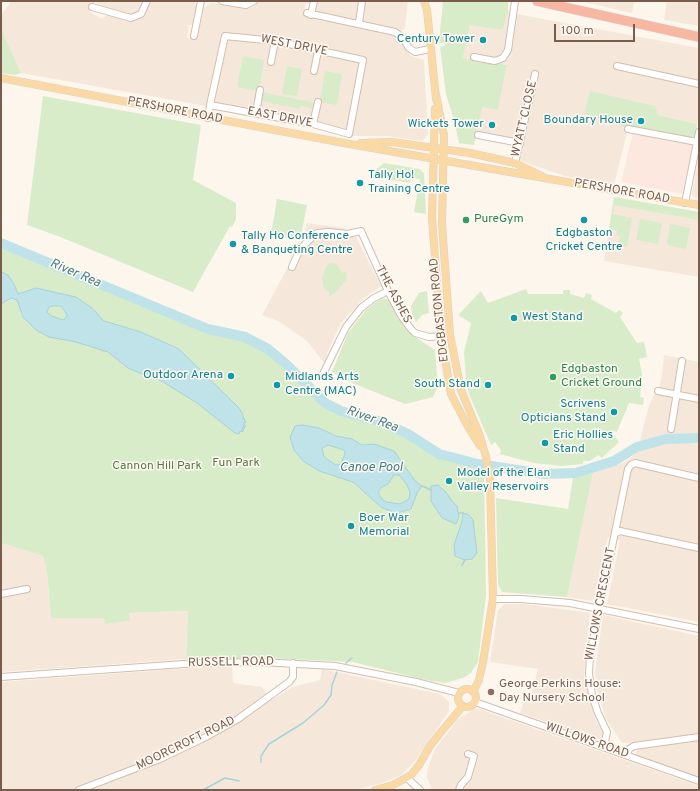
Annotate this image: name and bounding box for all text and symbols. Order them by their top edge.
scale bar [556,16,637,42]
text: 100 m [561,23,594,39]
street label: WEST DRIVE [259,32,329,60]
place label: Century Tower [397,33,475,47]
marker: Century Tower [478,35,488,45]
street label: WYATT CLOSE [509,79,541,159]
street label: PERSHORE ROAD [126,95,224,127]
street label: EAST DRIVE [246,105,314,131]
place label: Boundary House [544,114,633,128]
marker: Boundary House [636,116,646,126]
place label: Wickets Tower [407,118,484,132]
marker: Wickets Tower [487,120,497,130]
place label: Tally Ho! Training Centre [368,169,450,197]
street label: PERSHORE ROAD [573,176,671,208]
marker: Tally Ho! Training Centre [355,178,365,188]
place label: PureGym [474,213,524,227]
marker: PureGym [461,215,471,225]
marker: Edgbaston Cricket Centre [579,215,589,225]
place label: Edgbaston Cricket Centre [546,227,622,255]
place label: Tally Ho Conference & Banqueting Centre [241,230,353,258]
marker: Tally Ho Conference & Banqueting Centre [228,239,238,249]
water label: River Rea [47,256,103,292]
street label: EDGBASTON ROAD [427,257,453,363]
street label: THE ASHES [372,264,414,326]
place label: West Stand [522,311,583,325]
marker: West Stand [509,313,519,323]
place label: Edgbaston Cricket Ground [561,363,642,391]
place label: Outdoor Arena [143,369,223,383]
marker: Outdoor Arena [226,371,236,381]
place label: Midlands Arts Centre (MAC) [285,371,359,399]
marker: Edgbaston Cricket Ground [548,372,558,382]
place label: South Stand [414,378,480,392]
marker: Midlands Arts Centre (MAC) [272,380,282,390]
marker: South Stand [483,380,493,390]
place label: Scrivens Opticians Stand [521,398,606,426]
water label: River Rea [344,403,400,437]
marker: Scrivens Opticians Stand [609,407,619,417]
place label: Eric Hollies Stand [553,429,613,457]
marker: Eric Hollies Stand [540,438,550,448]
park label: Fun Park [212,457,260,471]
park label: Cannon Hill Park [112,460,202,474]
water label: Canoe Pool [339,460,403,476]
place label: Model of the Elan Valley Reservoirs [457,467,550,495]
marker: Model of the Elan Valley Reservoirs [444,476,454,486]
place label: Boer War Memorial [359,512,409,540]
marker: Boer War Memorial [346,521,356,531]
street label: WILLOWS CRESCENT [583,546,619,662]
street label: RUSSELL ROAD [188,655,274,671]
place label: George Perkins House: Day Nursery School [499,678,621,706]
marker: George Perkins House: Day Nursery School [486,687,496,697]
street label: MOORCROFT ROAD [134,714,238,774]
street label: WILLOWS ROAD [543,720,631,762]

